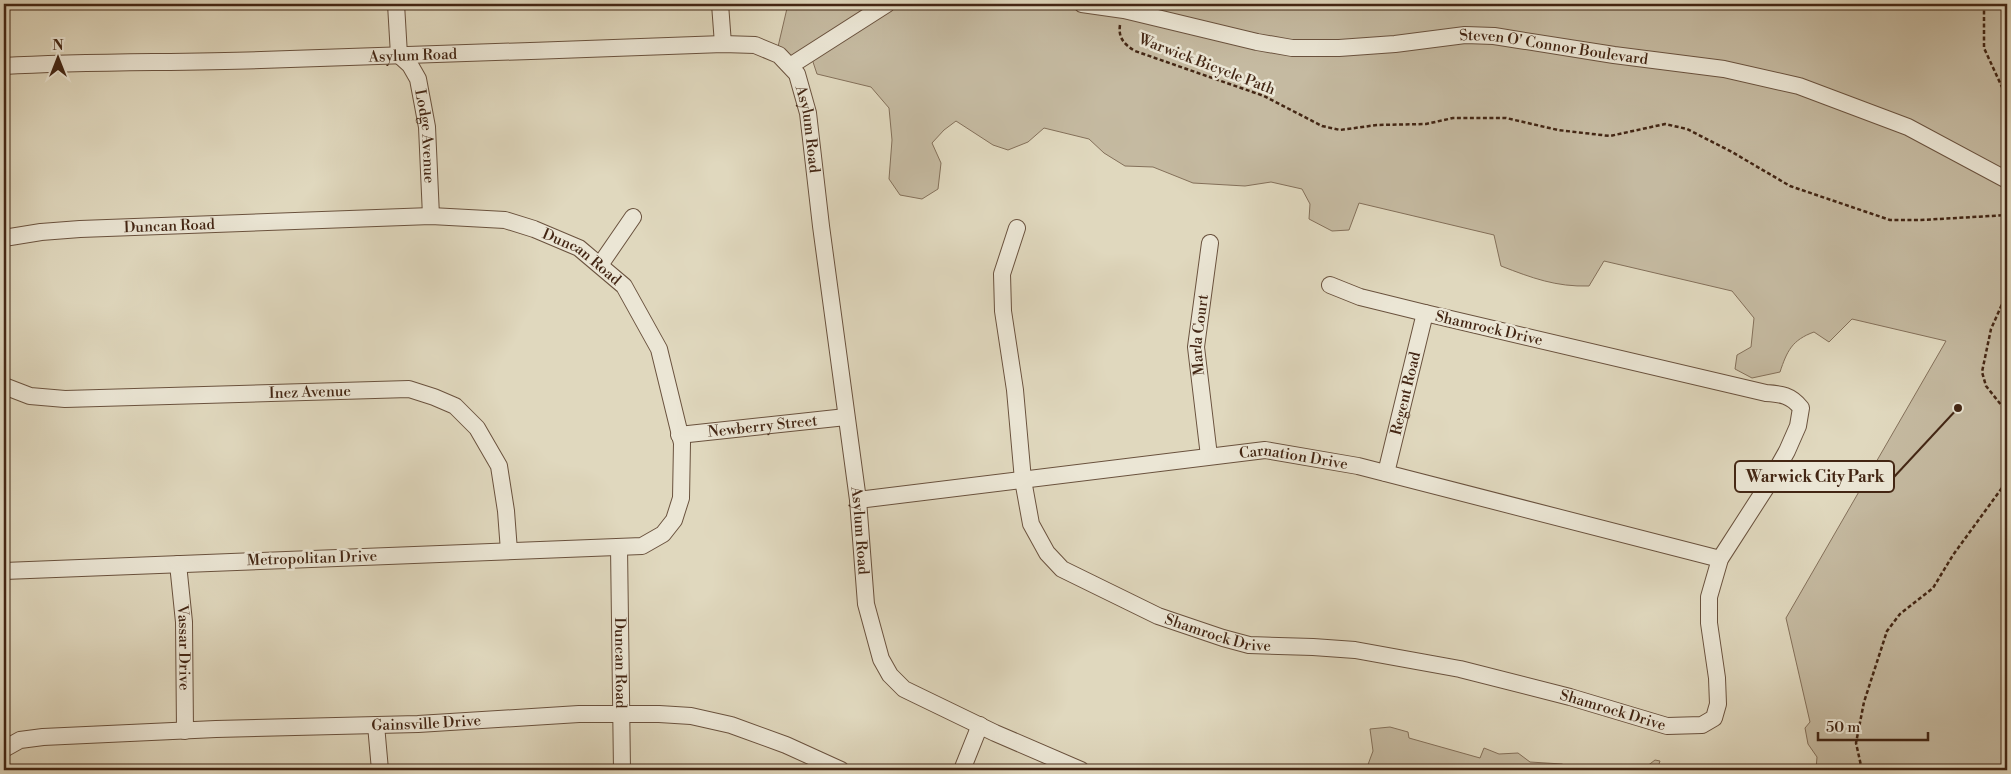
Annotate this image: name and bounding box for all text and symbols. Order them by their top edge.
street label: Steven O' Connor Boulevard [1458,26,1650,69]
street label: Warwick Bicycle Path [1135,29,1278,99]
north arrow [32,32,82,82]
text: N [52,37,64,55]
street label: Asylum Road [367,45,458,67]
street label: Asylum Road [790,82,824,174]
street label: Lodge Avenue [410,88,439,184]
street label: Duncan Road [123,215,216,237]
street label: Duncan Road [539,225,625,290]
street label: Marla Court [1187,292,1213,377]
street label: Shamrock Drive [1433,307,1544,350]
street label: Regent Road [1387,349,1425,437]
street label: Inez Avenue [269,382,351,403]
street label: Newberry Street [707,411,819,442]
street label: Carnation Drive [1238,441,1349,474]
callout: Warwick City Park [1735,461,1894,492]
text: Warwick City Park [1745,467,1885,487]
street label: Asylum Road [846,484,873,576]
street label: Metropolitan Drive [246,547,378,570]
street label: Vassar Drive [172,603,194,691]
street label: Shamrock Drive [1162,610,1271,656]
street label: Duncan Road [610,617,630,709]
street label: Shamrock Drive [1558,686,1668,735]
scale bar [1818,709,1928,741]
street label: Gainsville Drive [371,711,482,735]
text: 50 m [1826,718,1860,737]

